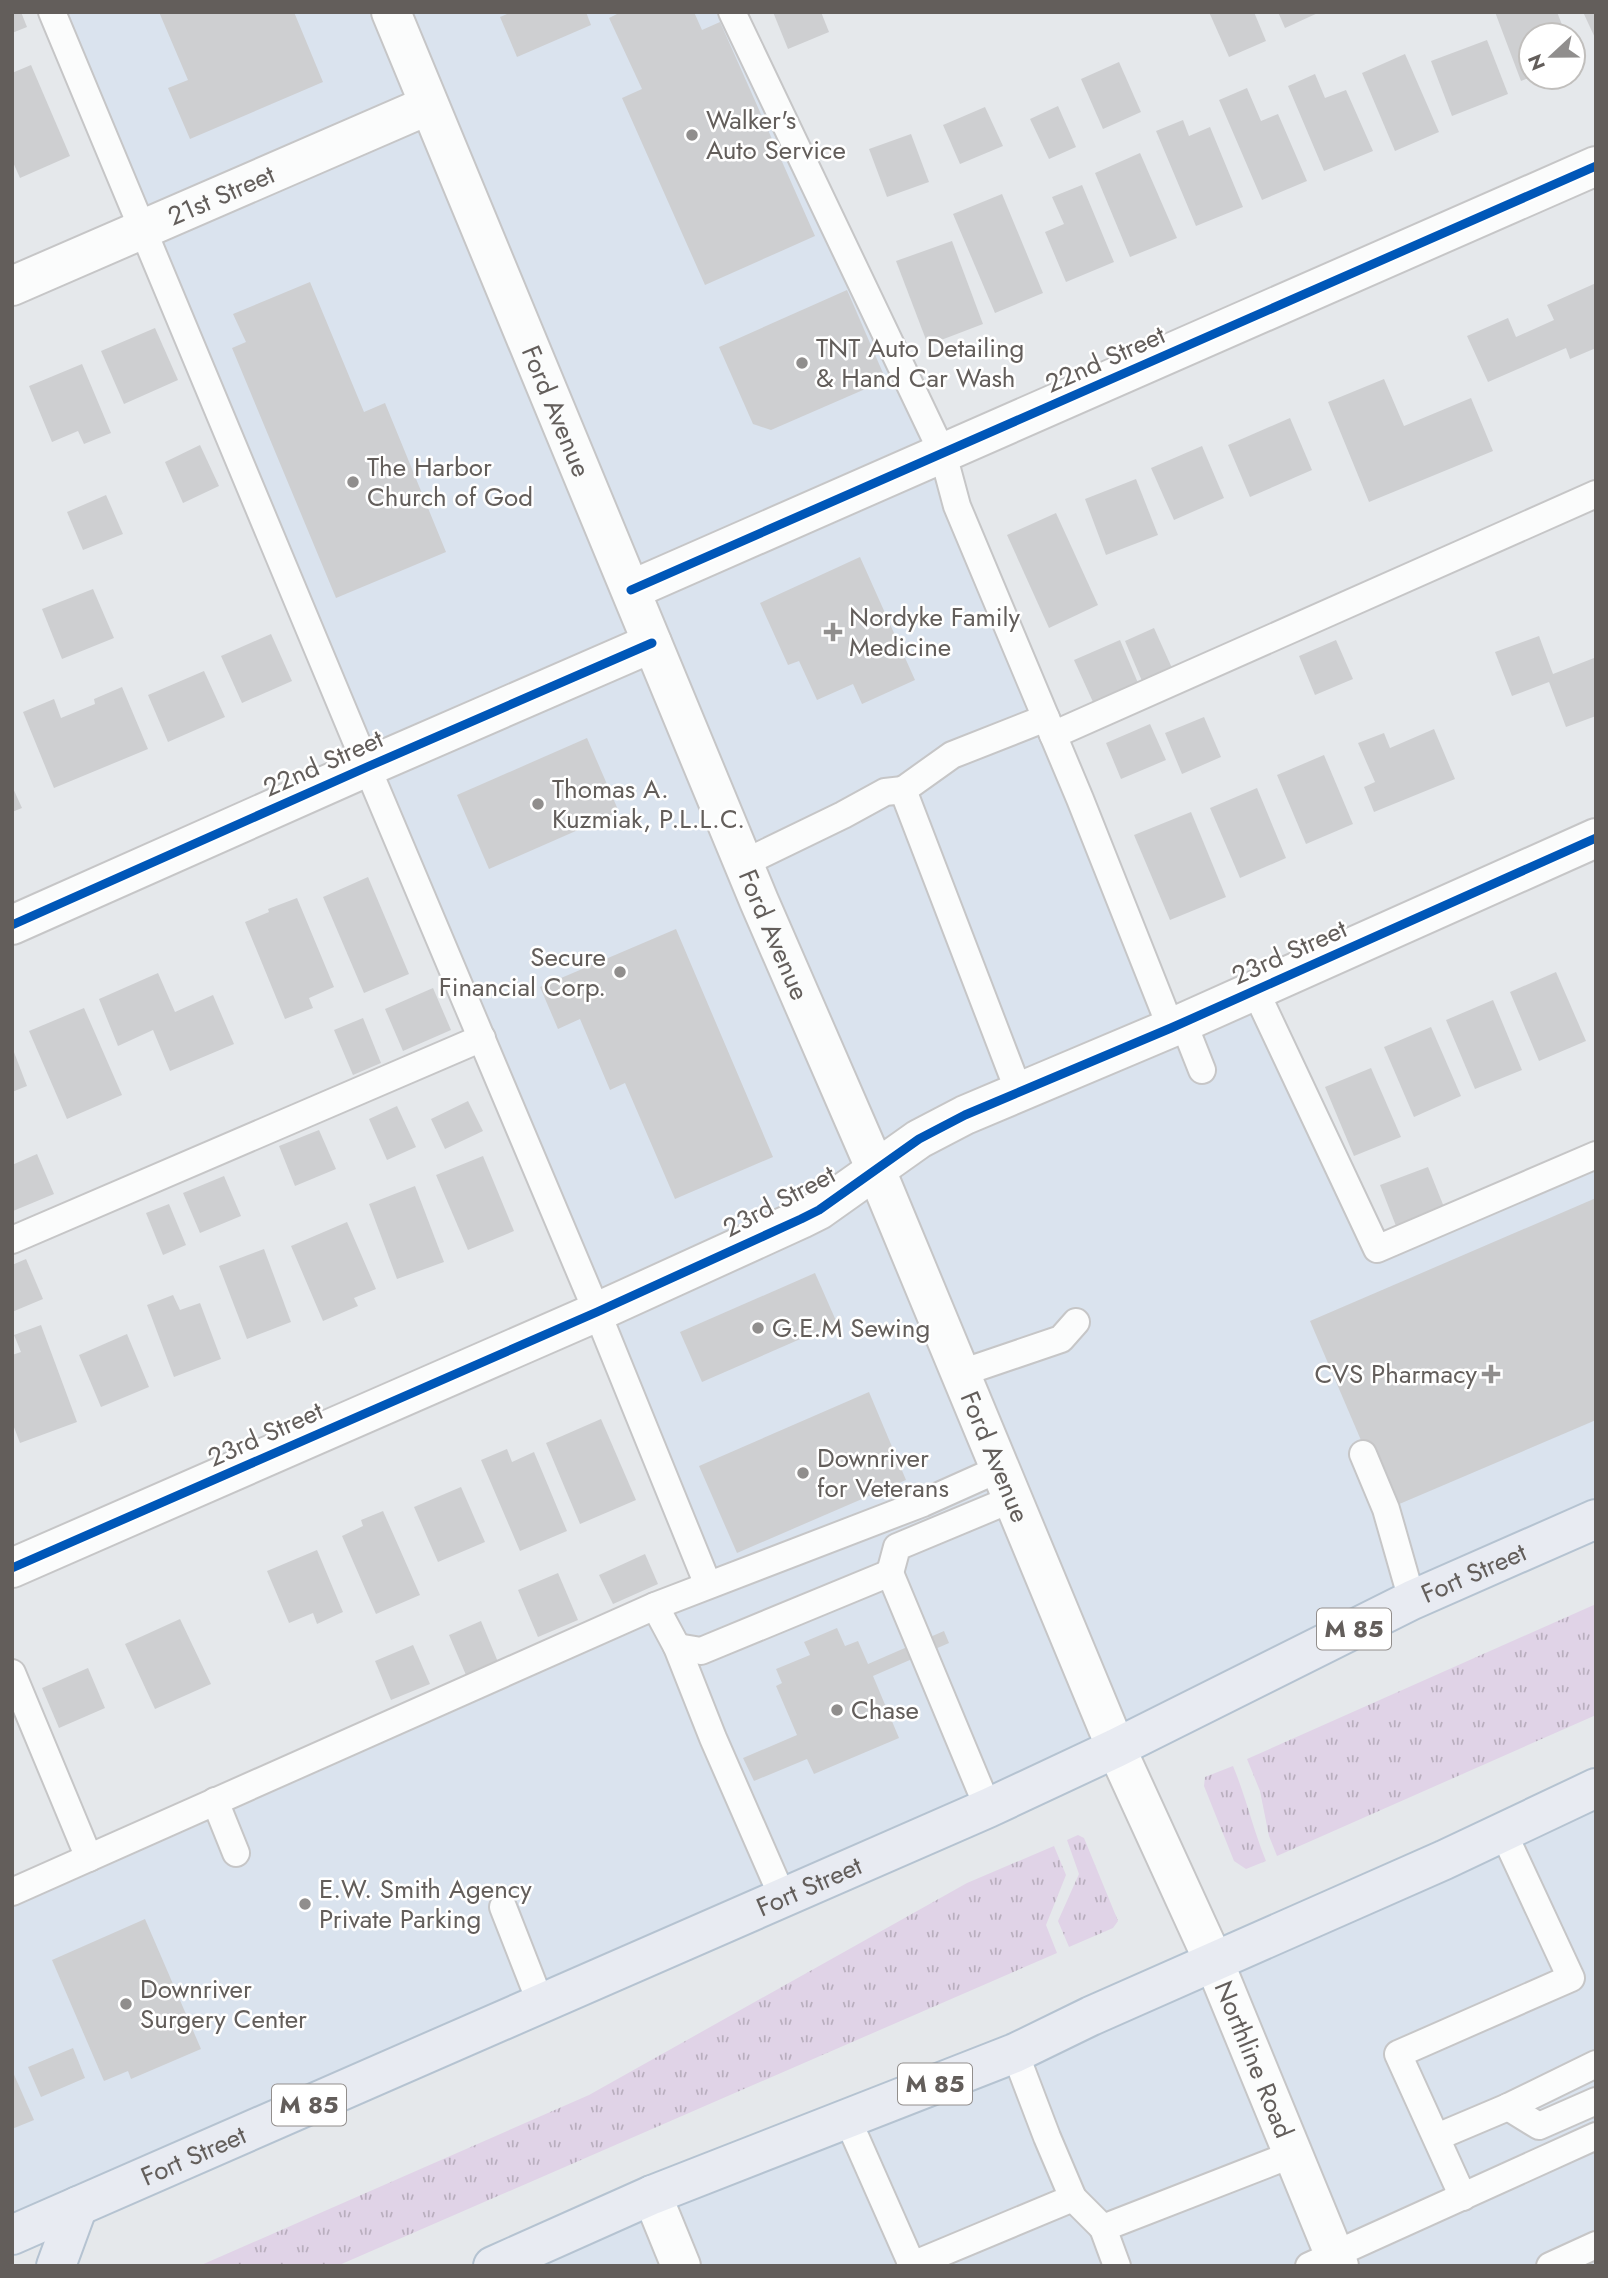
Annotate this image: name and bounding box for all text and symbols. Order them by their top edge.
north arrow [1517,21,1587,91]
text: N [1521,50,1552,74]
place label: Walker's Auto Service [706,101,846,169]
marker: Walker's Auto Service [684,127,700,143]
street label: 21st Street [162,155,281,235]
street label: 22nd Street [1039,315,1172,402]
place label: TNT Auto Detailing & Hand Car Wash [816,329,1024,397]
street label: Ford Avenue [512,340,600,483]
marker: TNT Auto Detailing & Hand Car Wash [794,355,810,371]
place label: The Harbor Church of God [367,448,533,516]
marker: The Harbor Church of God [345,474,361,490]
place label: Nordyke Family Medicine [849,598,1021,666]
marker: Nordyke Family Medicine [823,622,843,642]
street label: 22nd Street [257,719,390,806]
place label: Thomas A. Kuzmiak, P.L.L.C. [552,770,745,838]
marker: Thomas A. Kuzmiak, P.L.L.C. [530,796,546,812]
street label: Ford Avenue [729,864,819,1006]
street label: 23rd Street [1225,909,1353,994]
place label: Secure Financial Corp. [439,938,606,1006]
marker: Secure Financial Corp. [612,964,628,980]
street label: 23rd Street [716,1155,843,1247]
place label: G.E.M Sewing [772,1309,930,1347]
marker: G.E.M Sewing [750,1320,766,1336]
place label: CVS Pharmacy [1314,1355,1478,1393]
marker: CVS Pharmacy [1483,1366,1499,1382]
street label: Ford Avenue [951,1385,1039,1528]
street label: 23rd Street [201,1391,329,1476]
place label: Downriver for Veterans [817,1439,949,1507]
marker: Downriver for Veterans [795,1465,811,1481]
street label: Fort Street [1415,1533,1533,1613]
road number: M 85 [1317,1609,1391,1650]
place label: Chase [851,1691,919,1729]
marker: Chase [829,1702,845,1718]
street label: Fort Street [750,1846,868,1926]
place label: E.W. Smith Agency Private Parking [319,1870,532,1938]
marker: E.W. Smith Agency Private Parking [297,1896,313,1912]
place label: Downriver Surgery Center [140,1970,307,2038]
street label: Northline Road [1205,1975,1303,2144]
marker: Downriver Surgery Center [118,1996,134,2012]
road number: M 85 [898,2064,972,2104]
road number: M 85 [272,2084,346,2126]
street label: Fort Street [135,2116,253,2195]

